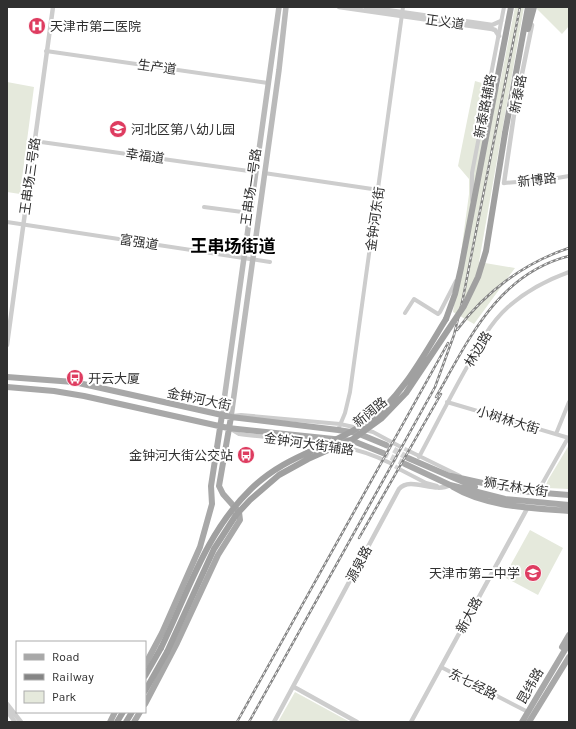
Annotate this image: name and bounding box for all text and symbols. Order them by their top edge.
street label: 正义道 [425,12,465,32]
hospital icon: 天津市第二医院 [27,16,47,36]
place label: 天津市第二医院 [50,19,141,34]
street label: 生产道 [137,57,177,77]
street label: 新泰路辅路 [471,73,499,139]
street label: 新泰路 [507,73,529,115]
school or university icon: 河北区第八幼儿园 [108,119,128,139]
place label: 河北区第八幼儿园 [131,122,235,137]
street label: 王串场三号路 [17,136,43,216]
street label: 幸福道 [125,146,165,166]
street label: 王串场一号路 [238,147,264,227]
street label: 新博路 [517,171,557,189]
street label: 金钟河东街 [363,186,387,252]
street label: 富强道 [119,232,159,252]
district label: 王串场街道 [191,236,276,256]
street label: 林边路 [462,328,494,370]
bus stop icon: 开云大厦 [65,368,85,388]
place label: 开云大厦 [88,371,140,386]
street label: 金钟河大街 [166,385,232,413]
street label: 新阔路 [350,394,390,430]
street label: 小树林大街 [475,403,541,437]
street label: 金钟河大街辅路 [263,430,355,458]
bus stop icon: 金钟河大街公交站 [236,445,256,465]
place label: 金钟河大街公交站 [129,448,233,463]
street label: 狮子林大街 [483,475,549,499]
street label: 源泉路 [343,543,375,585]
school or university icon: 天津市第二中学 [523,563,543,583]
place label: 天津市第二中学 [429,566,520,581]
street label: 新大路 [453,594,485,636]
legend [16,641,146,713]
text: Road [52,650,80,664]
street label: 昆纬路 [514,665,546,707]
street label: 东七经路 [446,666,500,702]
text: Railway [52,670,94,684]
text: Park [52,690,77,704]

